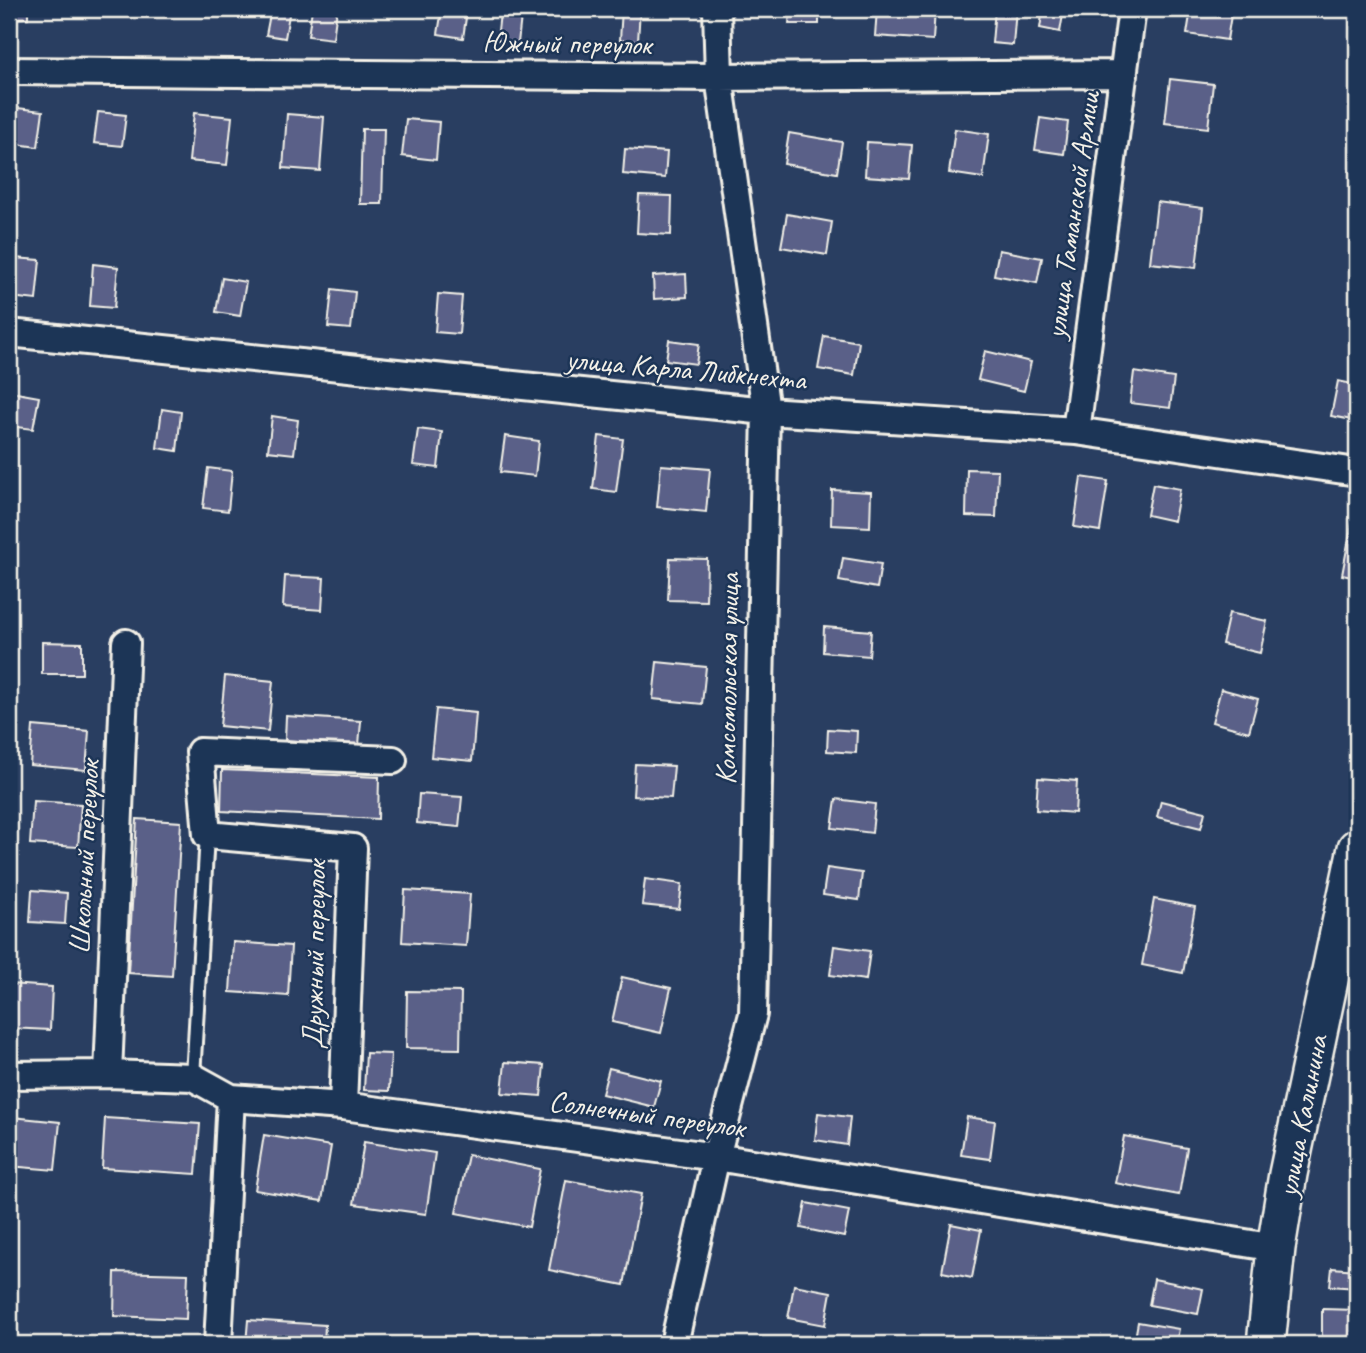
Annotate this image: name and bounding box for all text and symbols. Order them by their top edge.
street label: Южный переулок [482,23,654,64]
street label: улица Таманской Армии [1036,87,1108,343]
street label: улица Карла Либкнехта [562,339,810,399]
street label: Комсомольская улица [706,571,748,785]
street label: Школьный переулок [60,756,108,955]
street label: Дружный переулок [293,857,335,1050]
street label: улица Калинина [1267,1030,1337,1202]
street label: Солнечный переулок [547,1081,750,1147]

